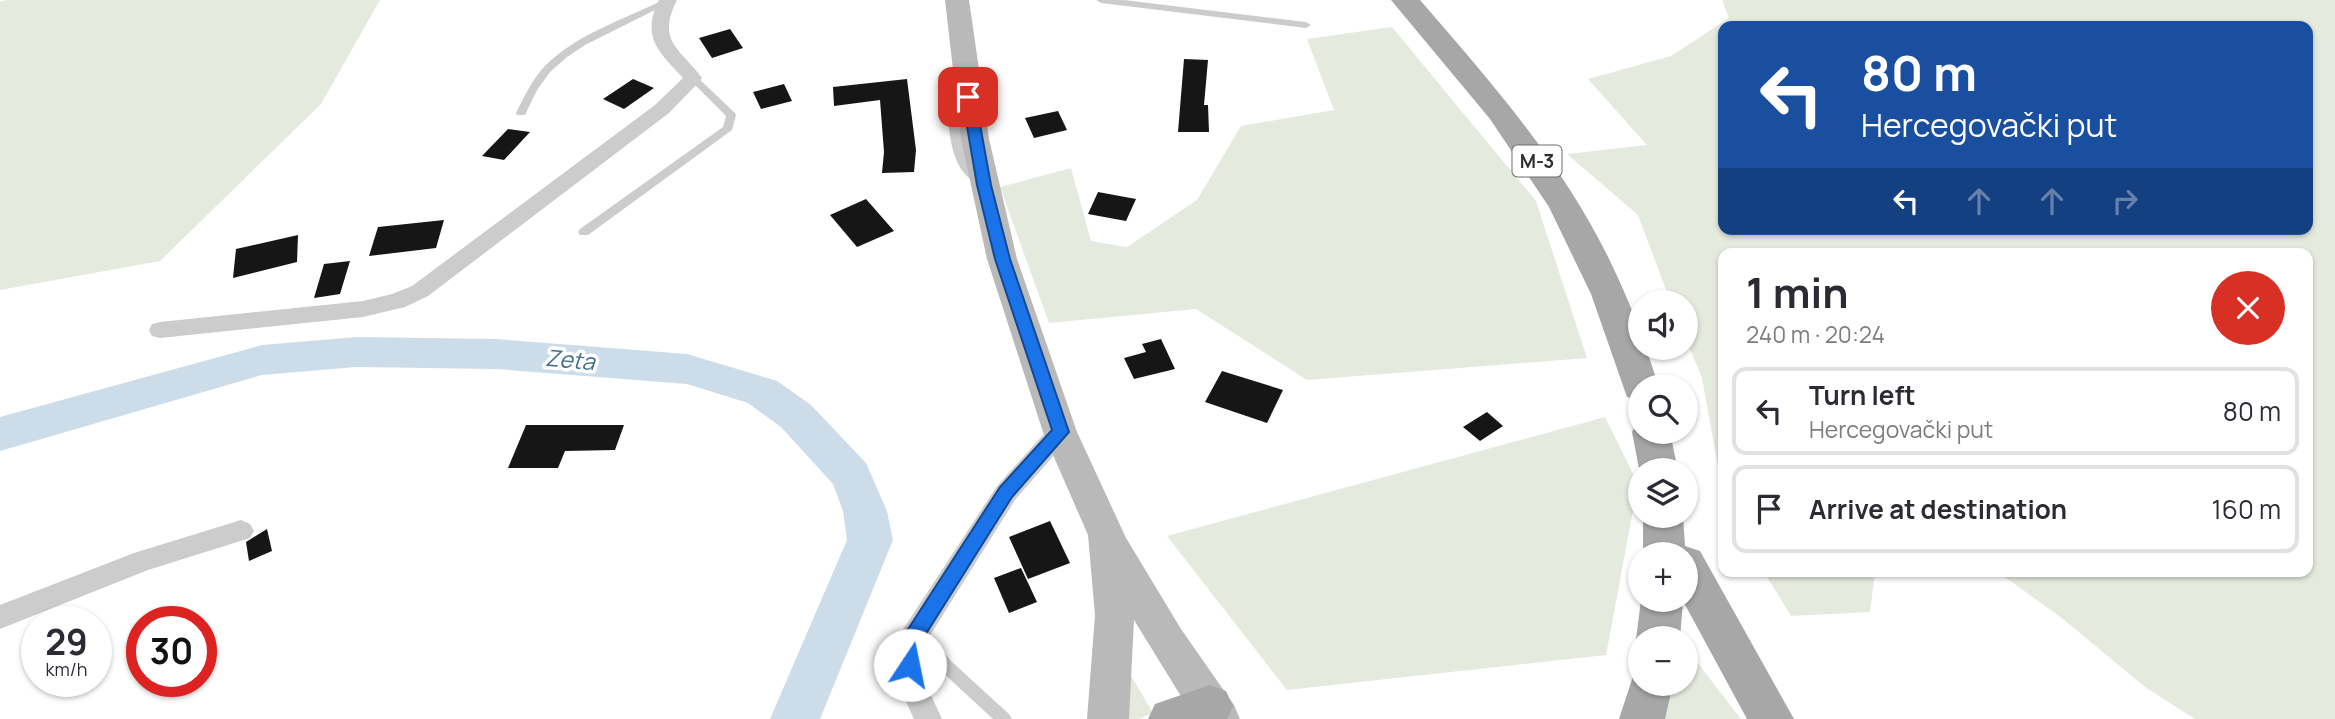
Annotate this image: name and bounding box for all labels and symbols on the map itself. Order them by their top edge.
pin [938,67,998,127]
road number: M-3 [1512,146,1562,176]
water label: Zeta [544,341,597,377]
speed limit sign: 30 [126,606,217,697]
position arrow [873,628,947,702]

